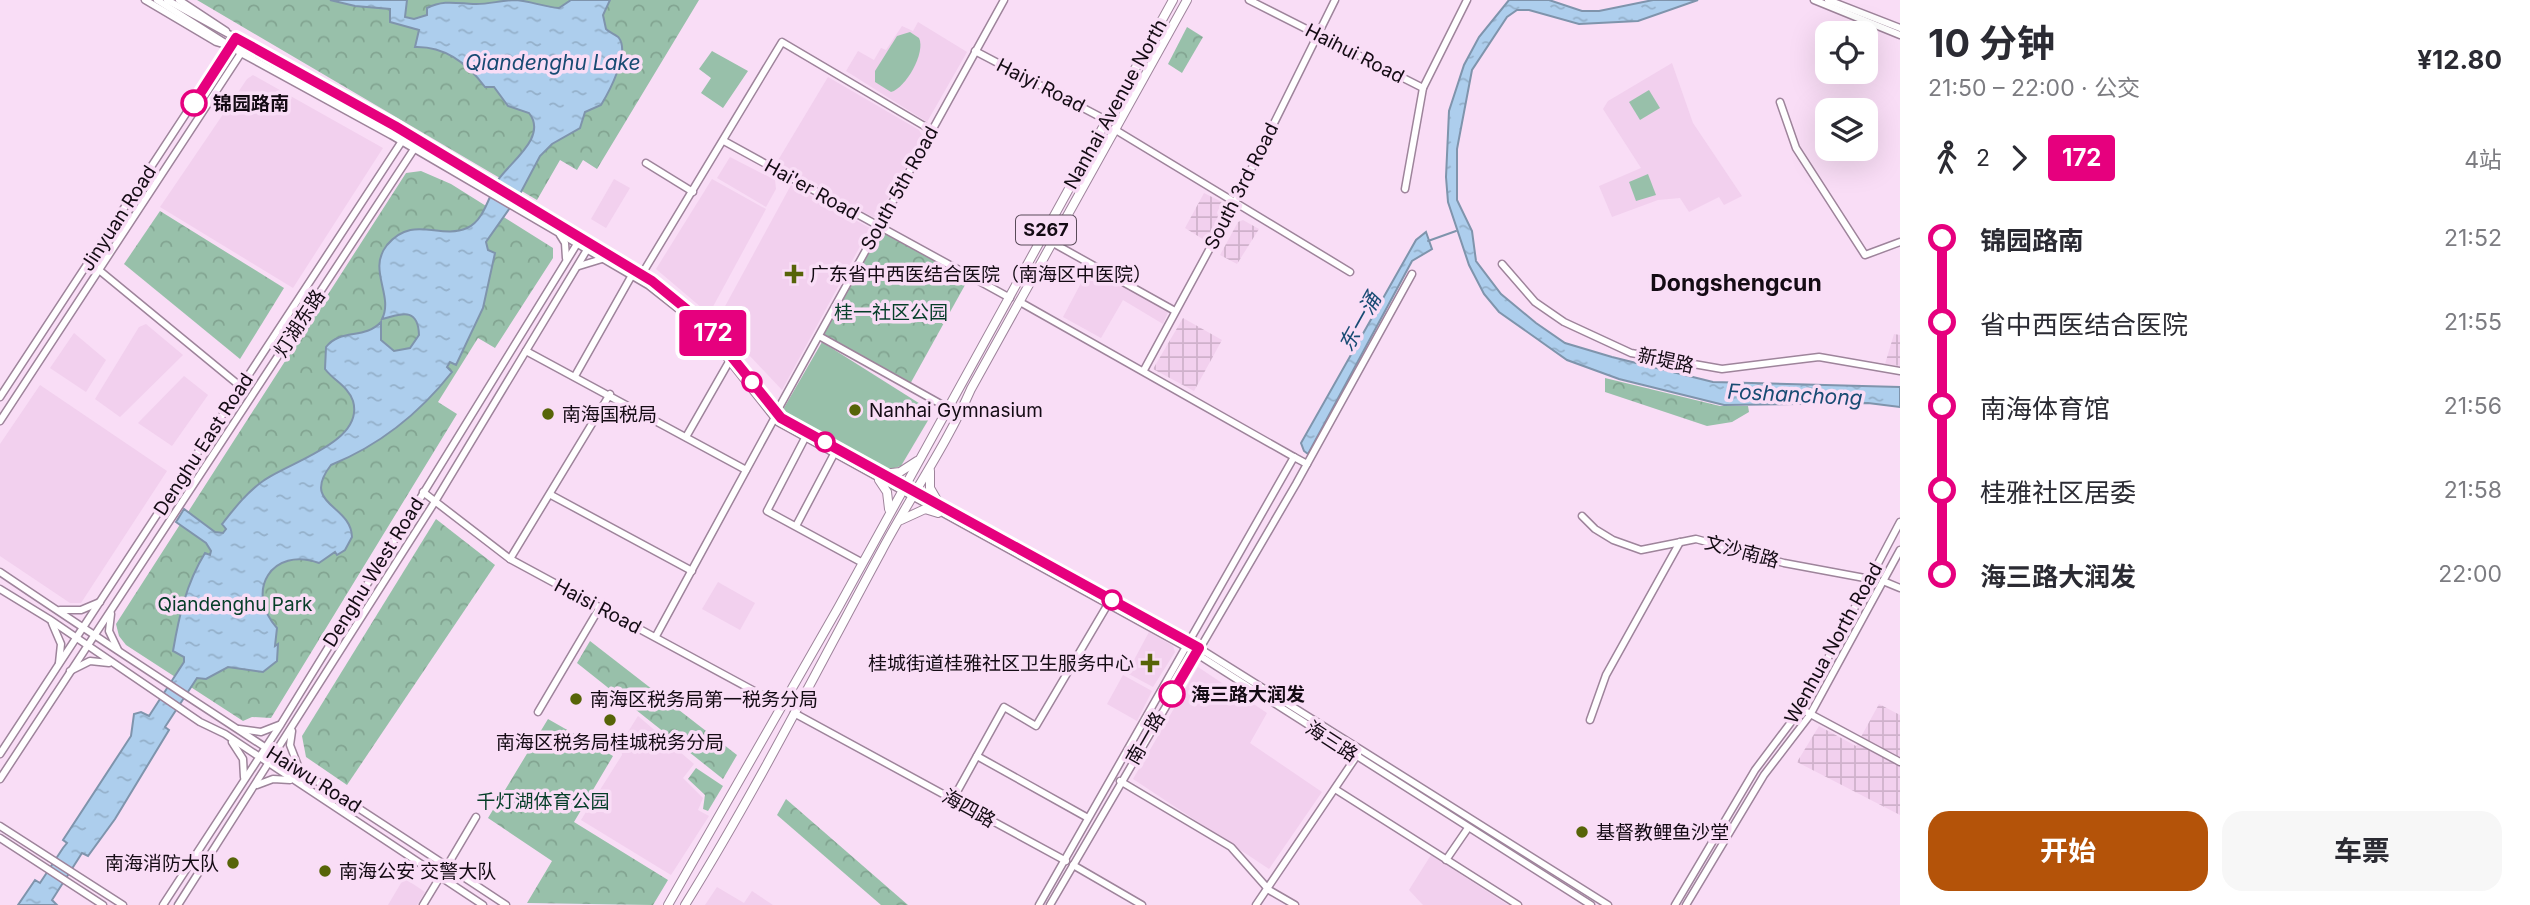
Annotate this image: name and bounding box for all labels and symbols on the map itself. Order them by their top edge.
street label: Nanhai Avenue North [1059,15,1172,193]
street label: Haihui Road [1302,19,1408,88]
water label: Qiandenghu Lake [465,50,641,75]
street label: Haiyi Road [993,53,1089,117]
marker: 锦园路南 [181,90,207,116]
place label: 锦园路南 [213,92,289,115]
street label: South 3rd Road [1200,119,1283,253]
street label: South 5th Road [856,122,943,254]
street label: Hai'er Road [761,154,863,225]
street label: Jinyuan Road [76,161,161,275]
road number: S267 [1016,215,1076,244]
place label: 广东省中西医结合医院（南海区中医院） [810,263,1152,286]
marker: 广东省中西医结合医院（南海区中医院） [784,264,804,284]
district label: Dongshengcun [1650,269,1822,297]
street label: 灯湖东路 [269,285,330,361]
water label: 东一涌 [1333,286,1387,355]
park label: 桂一社区公园 [834,301,948,324]
line badge: 172 [673,310,753,356]
street label: 新堤路 [1636,343,1696,378]
street label: Denghu East Road [149,369,258,520]
unlabelled marker [742,372,762,392]
water label: Foshanchong [1727,378,1863,411]
place label: Nanhai Gymnasium [869,399,1043,422]
marker: Nanhai Gymnasium [847,402,863,418]
place label: 南海国税局 [562,403,657,426]
marker: 南海国税局 [540,406,556,422]
unlabelled marker [815,432,835,452]
street label: Denghu West Road [318,493,429,651]
street label: 文沙南路 [1702,531,1782,572]
street label: Wenhua North Road [1780,559,1887,728]
street label: Haisi Road [550,574,645,639]
unlabelled marker [1102,590,1122,610]
park label: Qiandenghu Park [157,593,313,616]
place label: 桂城街道桂雅社区卫生服务中心 [868,652,1134,675]
marker: 桂城街道桂雅社区卫生服务中心 [1140,653,1160,673]
marker: 海三路大润发 [1159,681,1185,707]
place label: 海三路大润发 [1191,683,1305,706]
place label: 南海区税务局第一税务分局 [590,688,818,711]
marker: 南海区税务局第一税务分局 [568,691,584,707]
street label: 南一路 [1121,708,1170,769]
marker: 南海区税务局桂城税务分局 [602,712,618,728]
street label: 海三路 [1302,716,1362,767]
place label: 南海区税务局桂城税务分局 [496,731,724,754]
street label: Haiwu Road [262,741,365,818]
street label: 海四路 [938,785,999,832]
park label: 千灯湖体育公园 [476,790,610,813]
place label: 基督教鲤鱼沙堂 [1596,821,1729,844]
marker: 基督教鲤鱼沙堂 [1574,824,1590,840]
place label: 南海消防大队 [105,852,219,875]
marker: 南海消防大队 [225,855,241,871]
place label: 南海公安 交警大队 [339,860,496,883]
marker: 南海公安 交警大队 [317,863,333,879]

